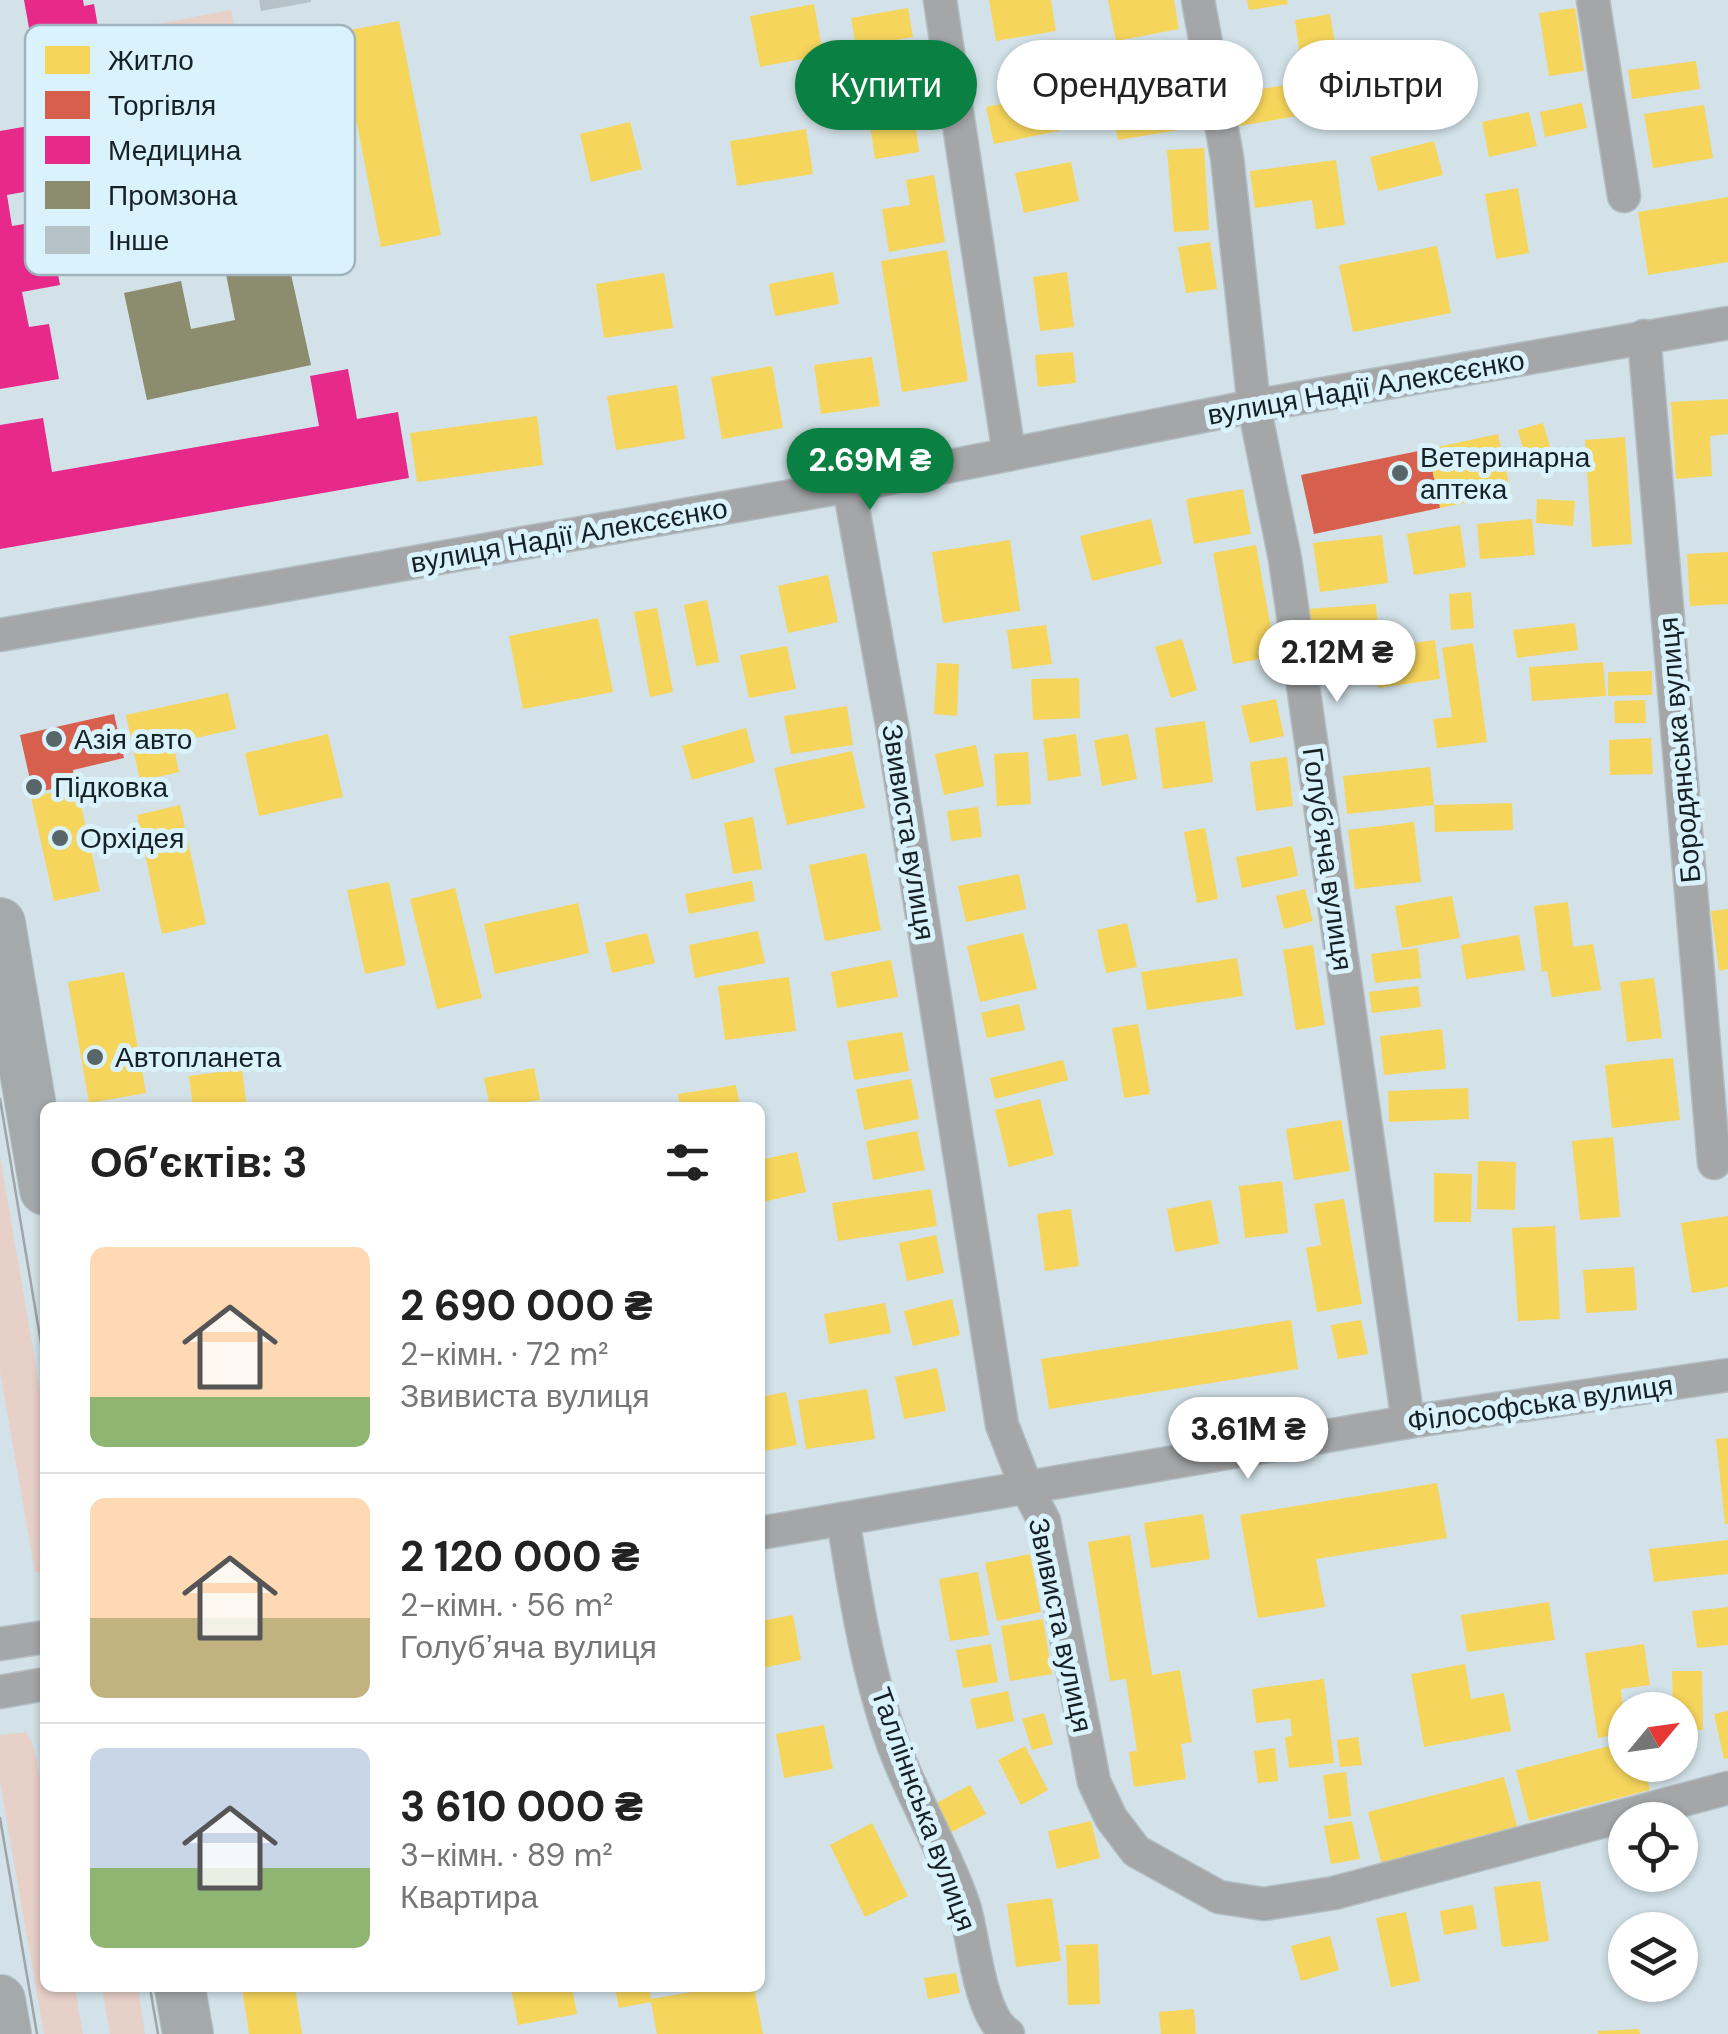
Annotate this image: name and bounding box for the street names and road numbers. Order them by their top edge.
street label: вулиця Надії Алексєєнко [1205,341,1527,434]
street label: вулиця Надії Алексєєнко [408,489,730,582]
street label: Бородянська вулиця [1649,615,1710,884]
street label: Звивиста вулиця [873,721,944,943]
street label: Голубʼяча вулиця [1294,745,1361,973]
street label: Філософська вулиця [1405,1367,1675,1440]
street label: Звивиста вулиця [1020,1514,1101,1736]
street label: Талліннська вулиця [862,1682,985,1936]

